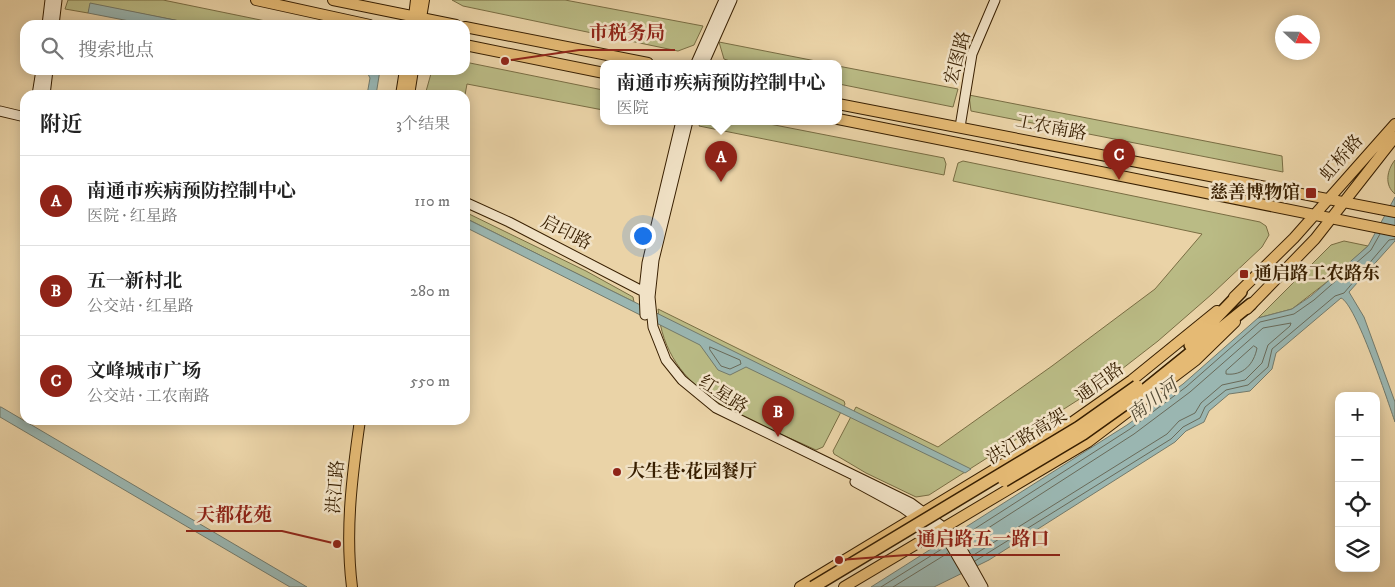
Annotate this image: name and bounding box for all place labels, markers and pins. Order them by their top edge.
callout: 市税务局 [579,16,675,50]
pin: C [1103,139,1135,180]
pin: A [705,141,737,182]
place label: 慈善博物馆 [1210,182,1300,204]
marker: 慈善博物馆 [1304,186,1318,200]
place label: 通启路工农路东 [1254,263,1380,285]
marker: 通启路工农路东 [1238,268,1250,280]
pin: B [762,396,794,437]
place label: 大生巷·花园餐厅 [627,461,757,483]
marker: 大生巷·花园餐厅 [611,466,623,478]
callout: 天都花苑 [186,497,282,531]
callout: 通启路五一路口 [907,521,1060,555]

